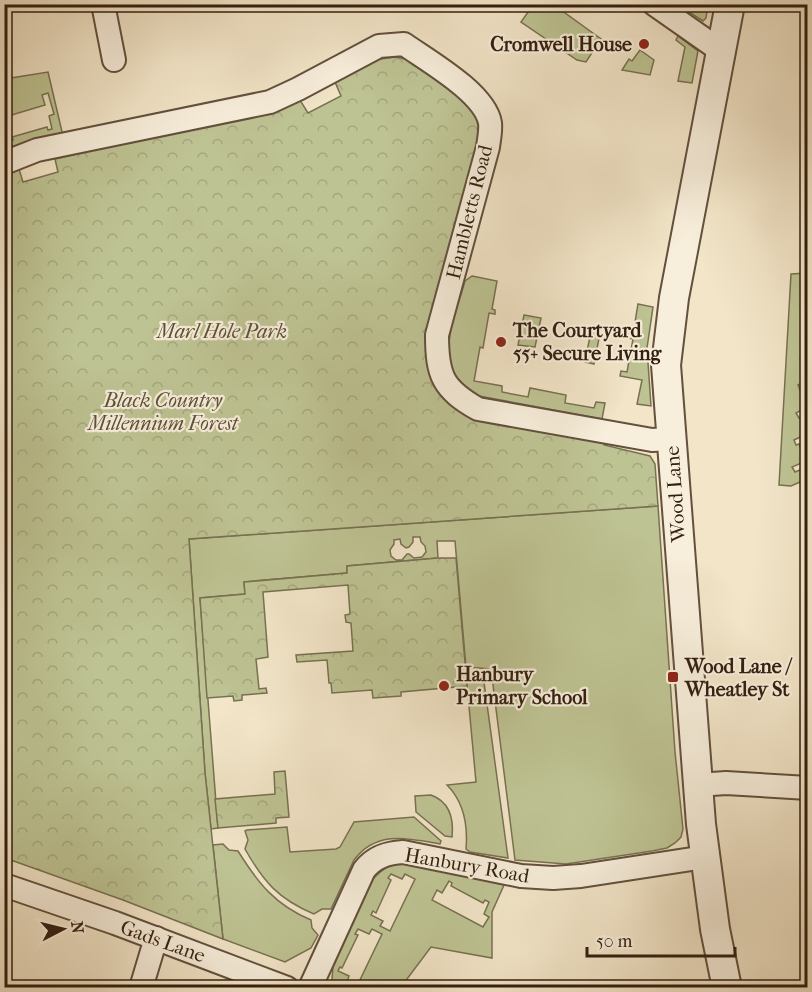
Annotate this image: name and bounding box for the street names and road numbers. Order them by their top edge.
street label: Hambletts Road [442,141,498,282]
street label: Wood Lane [661,445,690,544]
street label: Hanbury Road [403,843,532,888]
street label: Gads Lane [117,915,209,967]

